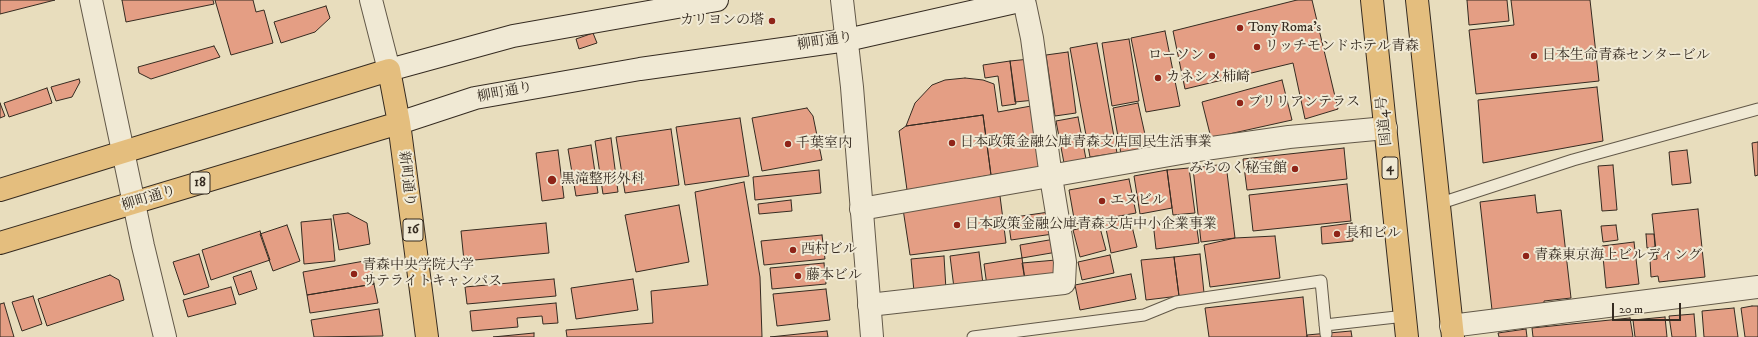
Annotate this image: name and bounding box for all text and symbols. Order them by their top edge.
place label: カリヨンの塔 [680,13,764,29]
marker: カリヨンの塔 [767,16,777,26]
place label: Tony Roma's [1248,20,1321,36]
marker: Tony Roma's [1235,23,1245,33]
street label: 柳町通り [796,29,854,55]
place label: リッチモンドホテル青森 [1265,39,1419,55]
marker: リッチモンドホテル青森 [1252,42,1262,52]
place label: ローソン [1148,48,1204,64]
place label: 日本生命青森センタービル [1542,48,1710,64]
marker: ローソン [1207,51,1217,61]
marker: 日本生命青森センタービル [1529,51,1539,61]
place label: カネシメ柿崎 [1166,70,1250,86]
marker: カネシメ柿崎 [1153,73,1163,83]
street label: 柳町通り [476,79,534,107]
place label: ブリリアンテラス [1248,95,1360,111]
street label: 国道4号 [1374,95,1396,147]
marker: ブリリアンテラス [1235,98,1245,108]
place label: 日本政策金融公庫青森支店国民生活事業 [960,135,1212,151]
place label: 千葉室内 [796,136,852,152]
marker: 日本政策金融公庫青森支店国民生活事業 [947,138,957,148]
marker: 千葉室内 [783,139,793,149]
street label: 新町通り [394,150,418,208]
road number: 4 [1382,157,1398,179]
place label: みちのく秘宝館 [1189,161,1287,177]
marker: みちのく秘宝館 [1290,164,1300,174]
road number: 18 [190,172,210,194]
place label: 黒滝整形外科 [561,172,645,188]
marker: 黒滝整形外科 [546,174,558,186]
street label: 柳町通り [120,183,178,215]
place label: エヌビル [1110,193,1166,209]
marker: エヌビル [1097,196,1107,206]
place label: 日本政策金融公庫青森支店中小企業事業 [965,217,1217,233]
road number: 16 [403,219,423,241]
marker: 日本政策金融公庫青森支店中小企業事業 [952,220,962,230]
place label: 長和ビル [1345,226,1401,242]
marker: 長和ビル [1332,229,1342,239]
place label: 西村ビル [801,242,857,258]
marker: 西村ビル [788,245,798,255]
place label: 青森東京海上ビルディング [1534,248,1702,264]
marker: 青森東京海上ビルディング [1521,251,1531,261]
place label: 青森中央学院大学 サテライトキャンパス [362,258,502,290]
place label: 藤本ビル [806,268,862,284]
marker: 青森中央学院大学 サテライトキャンパス [349,269,359,279]
marker: 藤本ビル [793,271,803,281]
scale bar [1614,295,1683,321]
text: 20 m [1619,302,1643,317]

